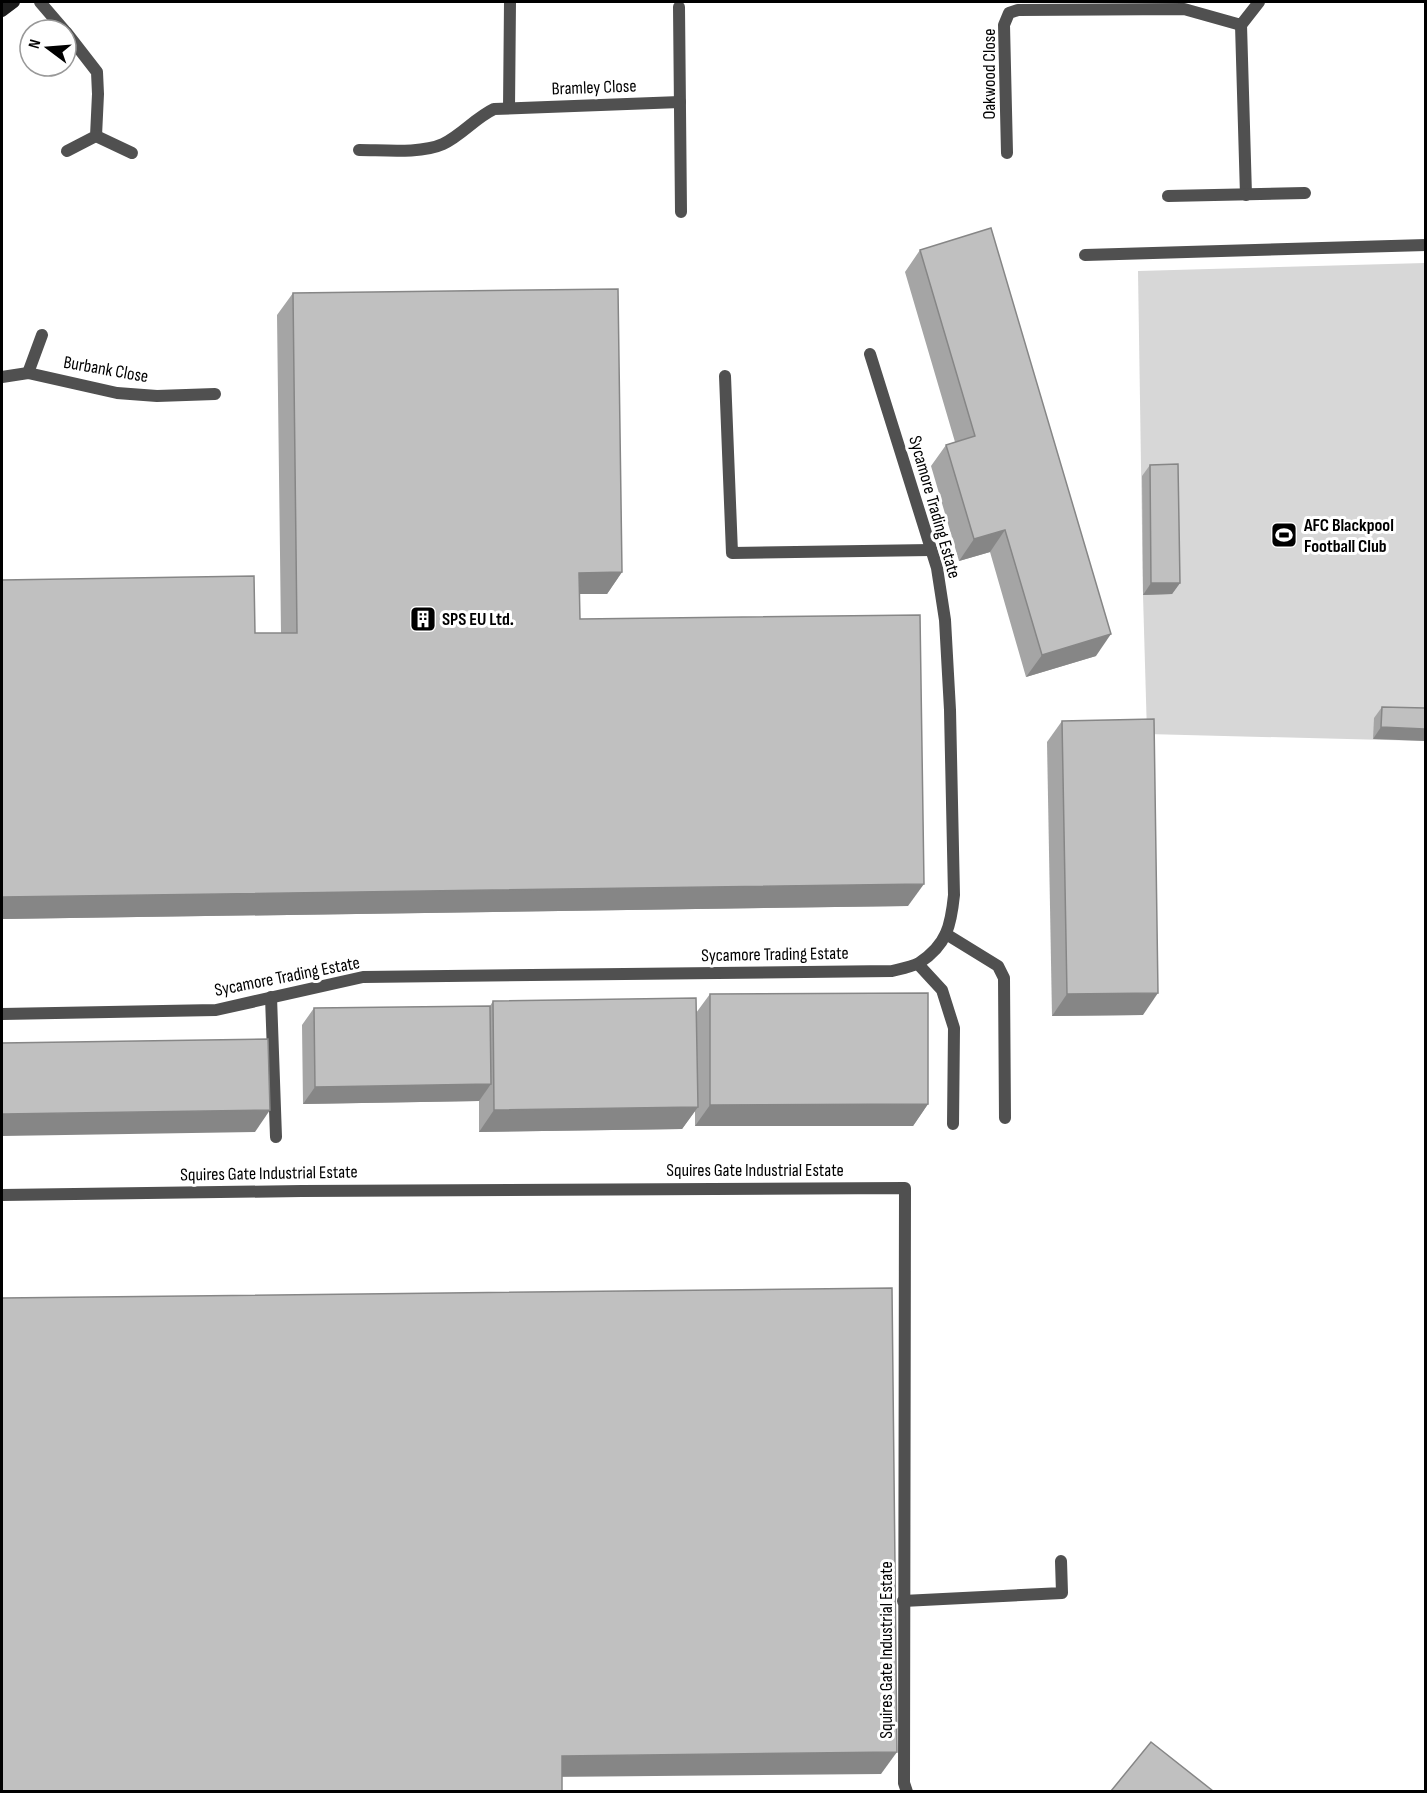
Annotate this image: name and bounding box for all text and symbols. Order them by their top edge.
north arrow [18,18,78,78]
street label: Oakwood Close [979,28,1000,120]
text: N [25,38,45,51]
street label: Bramley Close [551,76,637,99]
street label: Burbank Close [62,352,150,387]
street label: Sycamore Trading Estate [904,433,965,581]
place label: AFC Blackpool Football Club [1303,515,1394,557]
sports icon: AFC Blackpool Football Club [1269,520,1299,550]
building icon: SPS EU Ltd. [408,604,438,634]
place label: SPS EU Ltd. [442,609,514,630]
street label: Sycamore Trading Estate [701,943,849,966]
street label: Sycamore Trading Estate [213,952,362,1001]
street label: Squires Gate Industrial Estate [666,1160,844,1181]
street label: Squires Gate Industrial Estate [180,1161,358,1186]
street label: Squires Gate Industrial Estate [876,1561,897,1739]

